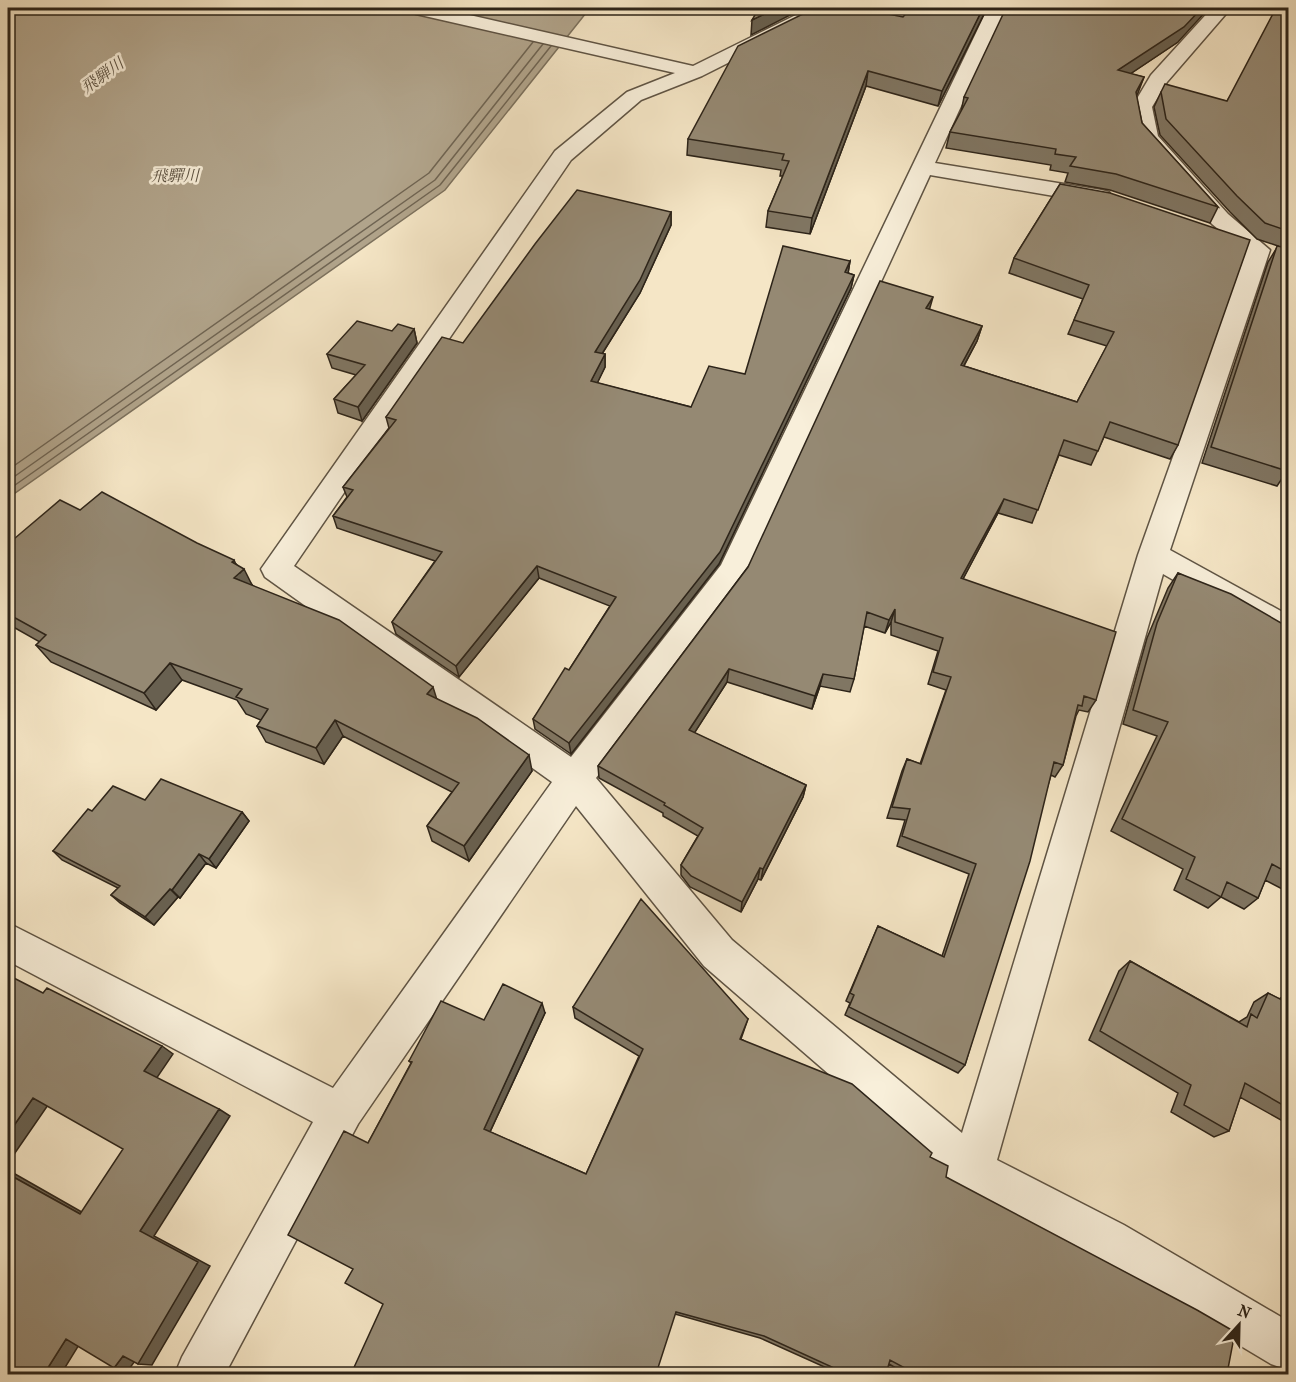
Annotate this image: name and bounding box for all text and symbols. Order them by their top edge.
water label: 飛騨川 [77,52,129,97]
water label: 飛驒川 [151,166,201,185]
north arrow [1209,1295,1269,1355]
text: N [1235,1300,1254,1323]

